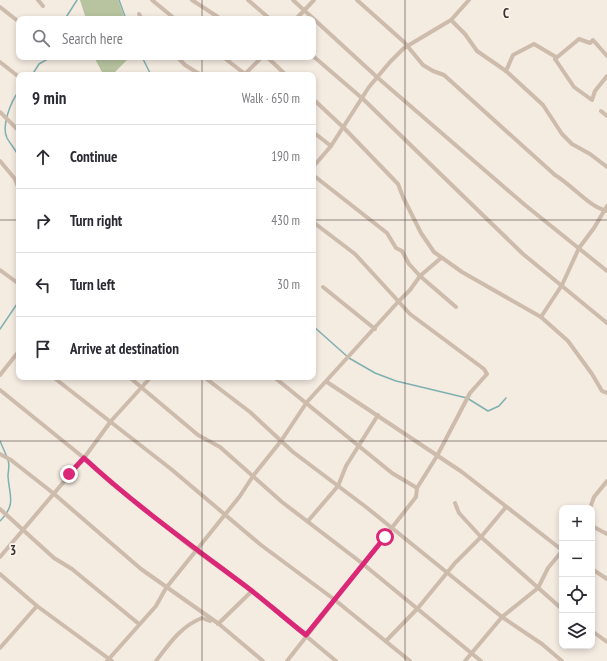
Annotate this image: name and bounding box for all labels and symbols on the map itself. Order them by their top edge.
text: C [503,5,509,22]
route end [60,465,78,483]
route start [376,528,394,546]
text: 3 [10,542,16,559]

